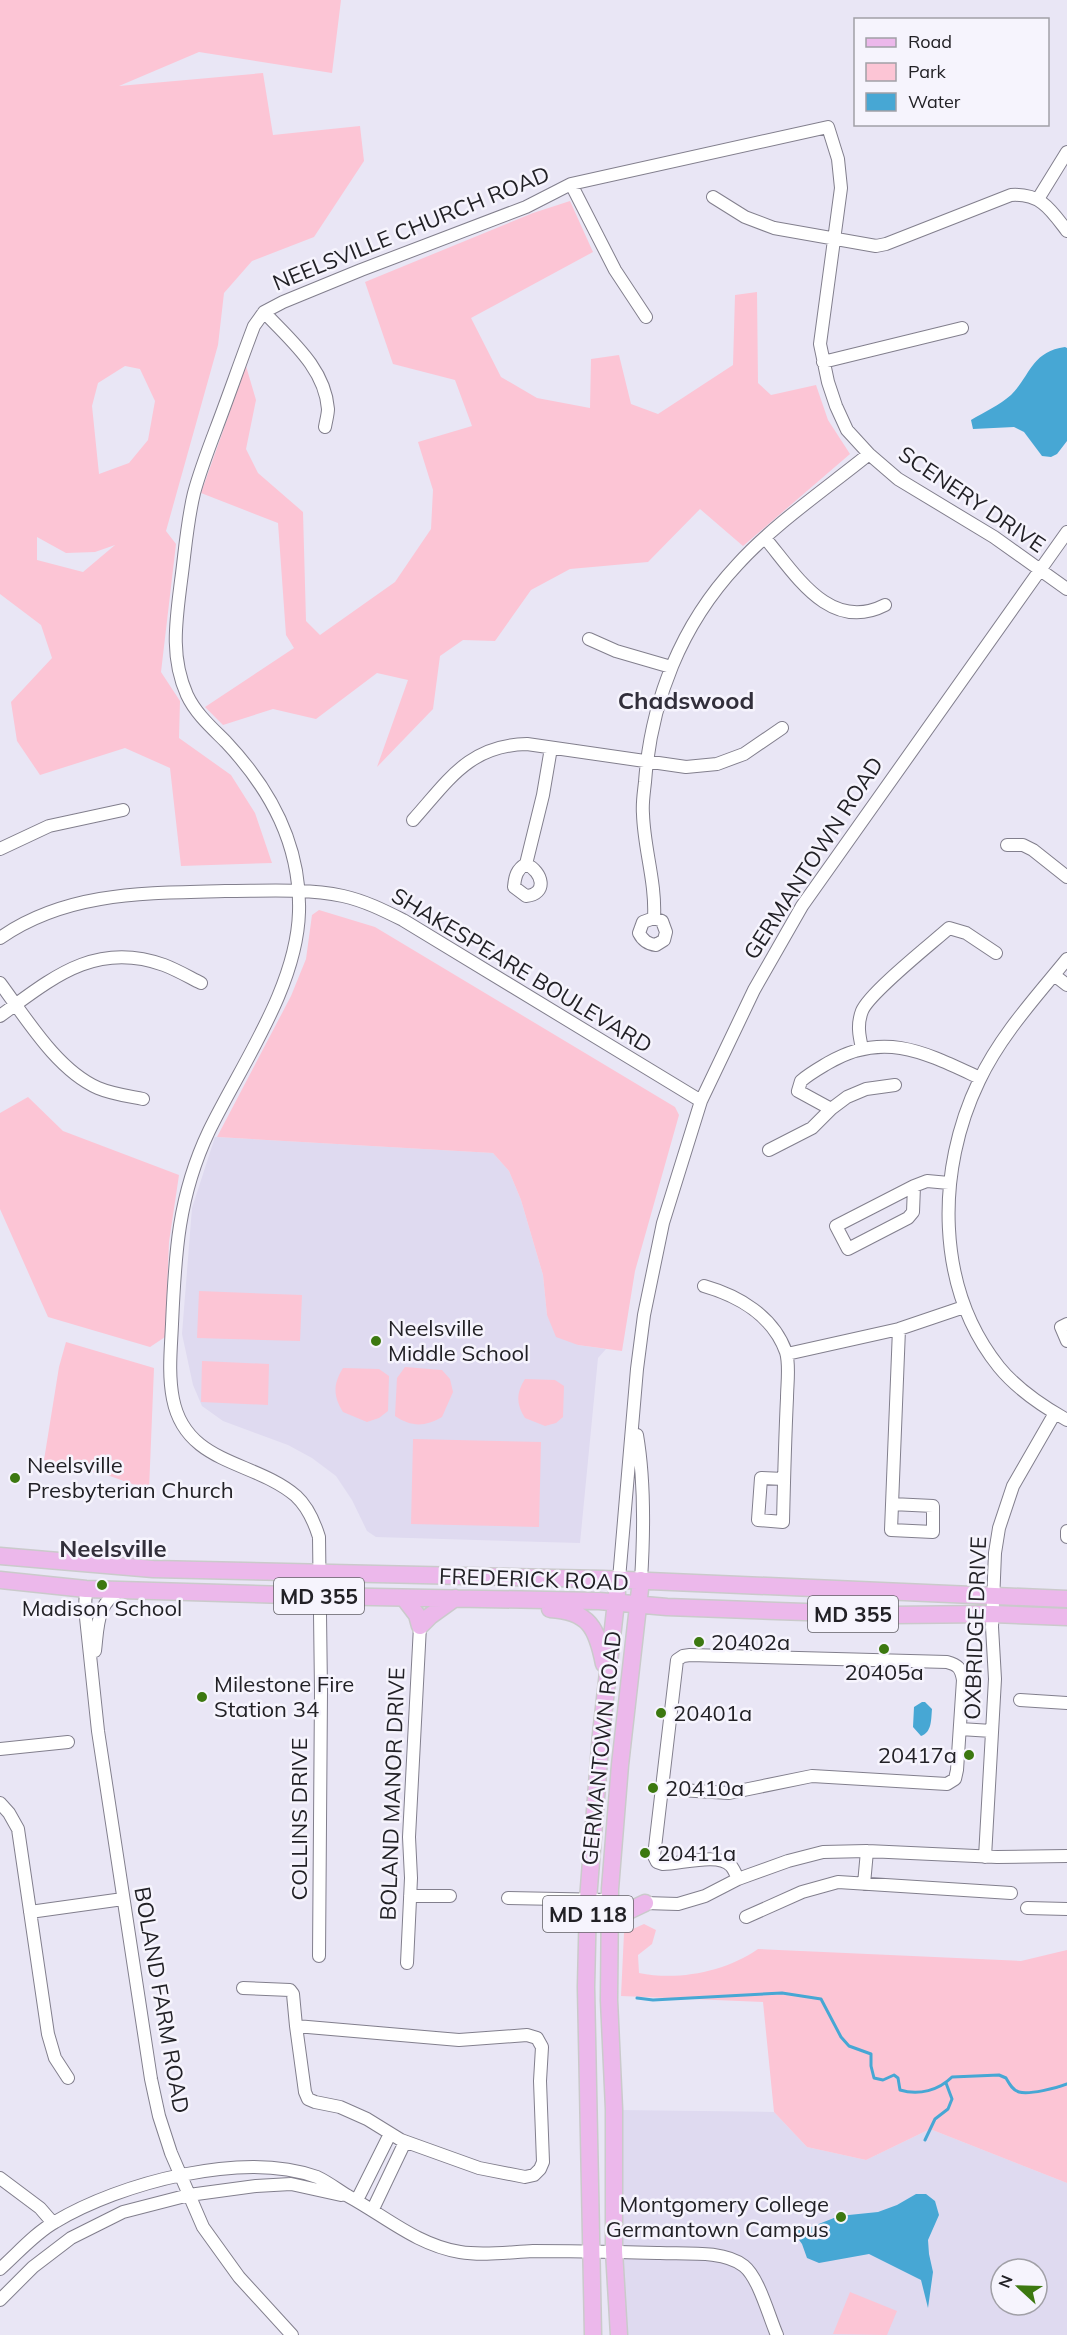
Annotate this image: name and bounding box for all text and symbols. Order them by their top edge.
legend [854,18,1049,126]
text: Road [908,30,952,53]
text: Park [908,60,947,83]
text: Water [908,90,961,113]
street label: NEELSVILLE CHURCH ROAD [268,160,554,296]
street label: SCENERY DRIVE [893,440,1051,558]
district label: Chadswood [618,685,754,715]
street label: GERMANTOWN ROAD [737,752,889,964]
street label: SHAKESPEARE BOULEVARD [387,881,657,1059]
place label: Neelsville Middle School [388,1314,529,1367]
marker: Neelsville Middle School [369,1334,383,1348]
place label: Neelsville Presbyterian Church [27,1451,234,1504]
marker: Neelsville Presbyterian Church [8,1471,22,1485]
district label: Neelsville [59,1533,167,1563]
street label: OXBRIDGE DRIVE [958,1536,992,1720]
street label: FREDERICK ROAD [439,1562,629,1596]
marker: Madison School [95,1578,109,1592]
road number: MD 355 [274,1578,364,1614]
place label: Madison School [22,1594,182,1622]
road number: MD 355 [808,1596,898,1632]
place label: 20402a [711,1628,790,1656]
street label: GERMANTOWN ROAD [575,1629,627,1867]
marker: 20402a [692,1635,706,1649]
marker: 20405a [877,1642,891,1656]
place label: 20405a [844,1658,924,1686]
street label: BOLAND MANOR DRIVE [374,1667,410,1921]
place label: Milestone Fire Station 34 [214,1670,354,1723]
marker: Milestone Fire Station 34 [195,1690,209,1704]
place label: 20401a [673,1699,752,1727]
marker: 20401a [654,1706,668,1720]
street label: COLLINS DRIVE [285,1738,313,1900]
place label: 20417a [878,1741,957,1769]
marker: 20417a [962,1748,976,1762]
place label: 20410a [665,1774,744,1802]
marker: 20410a [646,1781,660,1795]
place label: 20411a [657,1839,736,1867]
marker: 20411a [638,1846,652,1860]
street label: BOLAND FARM ROAD [128,1884,196,2116]
road number: MD 118 [543,1896,633,1932]
place label: Montgomery College Germantown Campus [606,2190,829,2243]
marker: Montgomery College Germantown Campus [834,2210,848,2224]
north arrow [989,2257,1049,2317]
text: N [994,2272,1017,2291]

